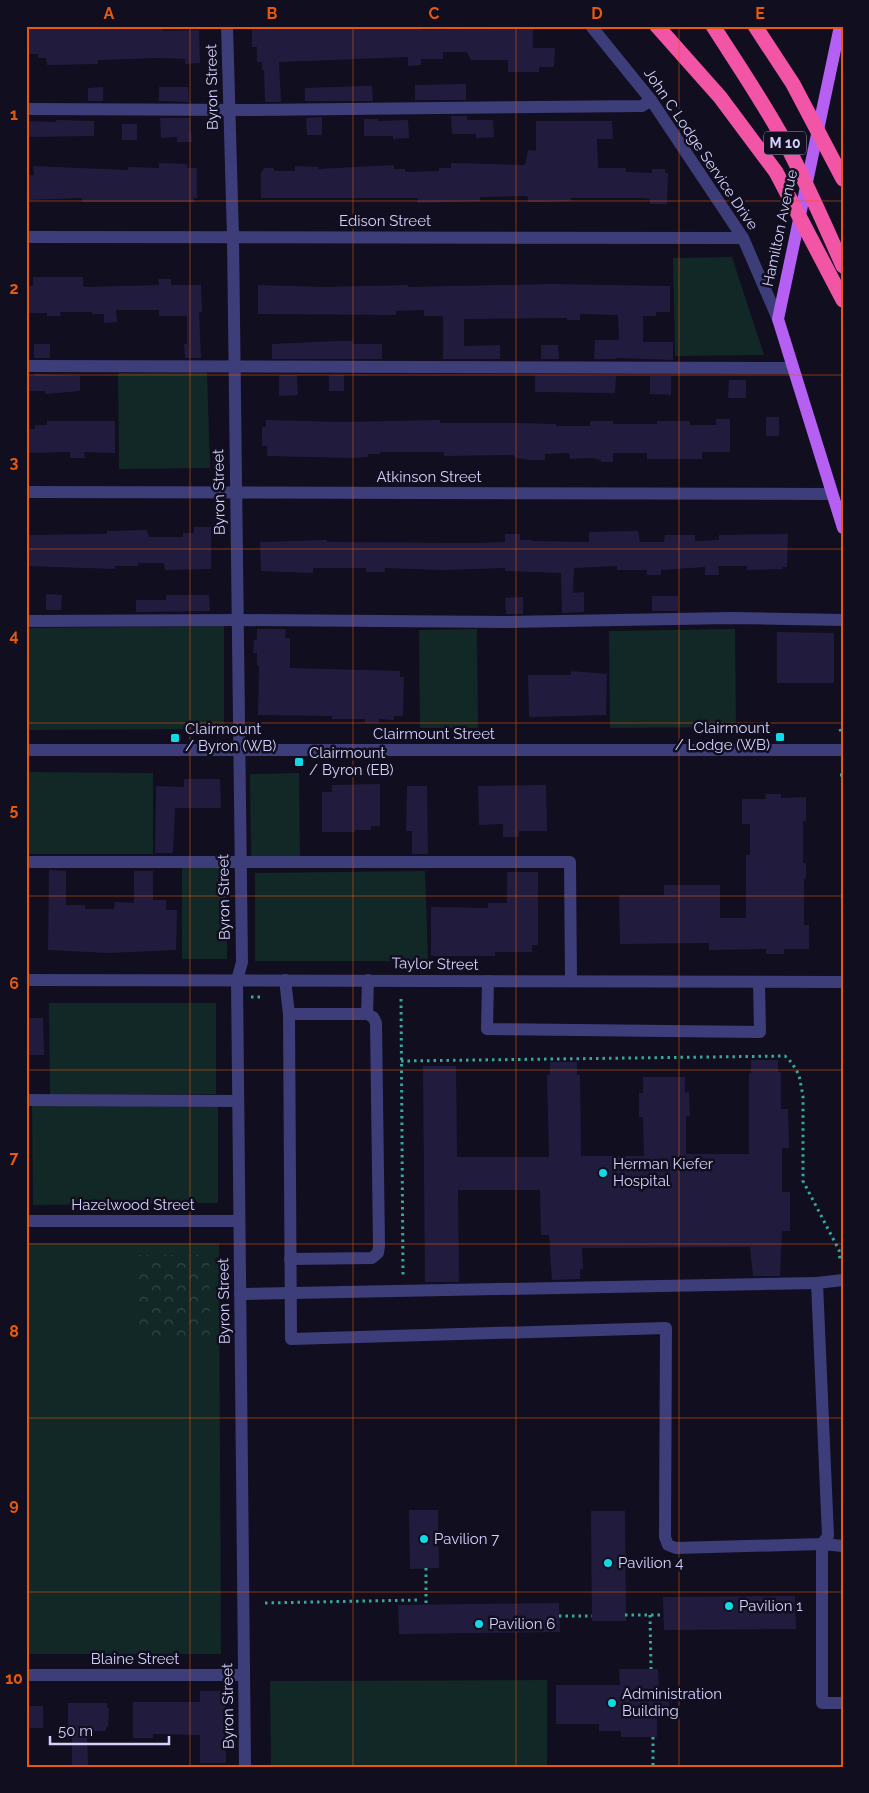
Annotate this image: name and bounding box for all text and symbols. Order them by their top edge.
text: A [104,4,115,23]
text: B [267,4,278,23]
text: C [429,4,440,23]
text: D [591,4,603,23]
text: E [755,4,765,23]
street label: Byron Street [202,44,222,130]
street label: John C Lodge Service Drive [640,65,762,233]
text: 1 [10,105,18,124]
road number: M 10 [764,132,806,154]
street label: Hamilton Avenue [759,168,801,288]
street label: Edison Street [339,212,431,230]
text: 2 [9,279,19,298]
street label: Byron Street [209,449,229,535]
text: 3 [10,453,19,472]
street label: Atkinson Street [376,468,482,486]
text: 4 [9,626,19,645]
place label: Clairmount / Lodge (WB) [675,719,770,754]
place label: Clairmount / Byron (WB) [185,720,276,755]
street label: Clairmount Street [373,725,495,743]
marker: Clairmount / Lodge (WB) [774,731,786,743]
marker: Clairmount / Byron (WB) [169,732,181,744]
place label: Clairmount / Byron (EB) [309,744,394,779]
marker: Clairmount / Byron (EB) [293,756,305,768]
text: 5 [10,800,19,819]
street label: Byron Street [214,854,234,940]
street label: Taylor Street [391,954,479,974]
text: 6 [9,974,19,993]
text: 7 [10,1148,19,1167]
place label: Herman Kiefer Hospital [613,1155,714,1190]
marker: Herman Kiefer Hospital [597,1167,609,1179]
street label: Hazelwood Street [71,1196,195,1214]
street label: Byron Street [214,1258,234,1344]
text: 8 [9,1322,19,1341]
text: 9 [9,1495,19,1514]
place label: Pavilion 7 [434,1530,499,1548]
marker: Pavilion 7 [418,1533,430,1545]
place label: Pavilion 4 [618,1554,683,1572]
marker: Pavilion 4 [602,1557,614,1569]
place label: Pavilion 1 [739,1597,803,1615]
marker: Pavilion 1 [723,1600,735,1612]
place label: Pavilion 6 [489,1615,555,1633]
marker: Pavilion 6 [473,1618,485,1630]
street label: Blaine Street [91,1650,179,1668]
street label: Byron Street [218,1663,238,1749]
text: 10 [5,1669,23,1688]
place label: Administration Building [622,1685,722,1720]
marker: Administration Building [606,1697,618,1709]
scale bar [50,1713,169,1745]
text: 50 m [58,1722,93,1740]

